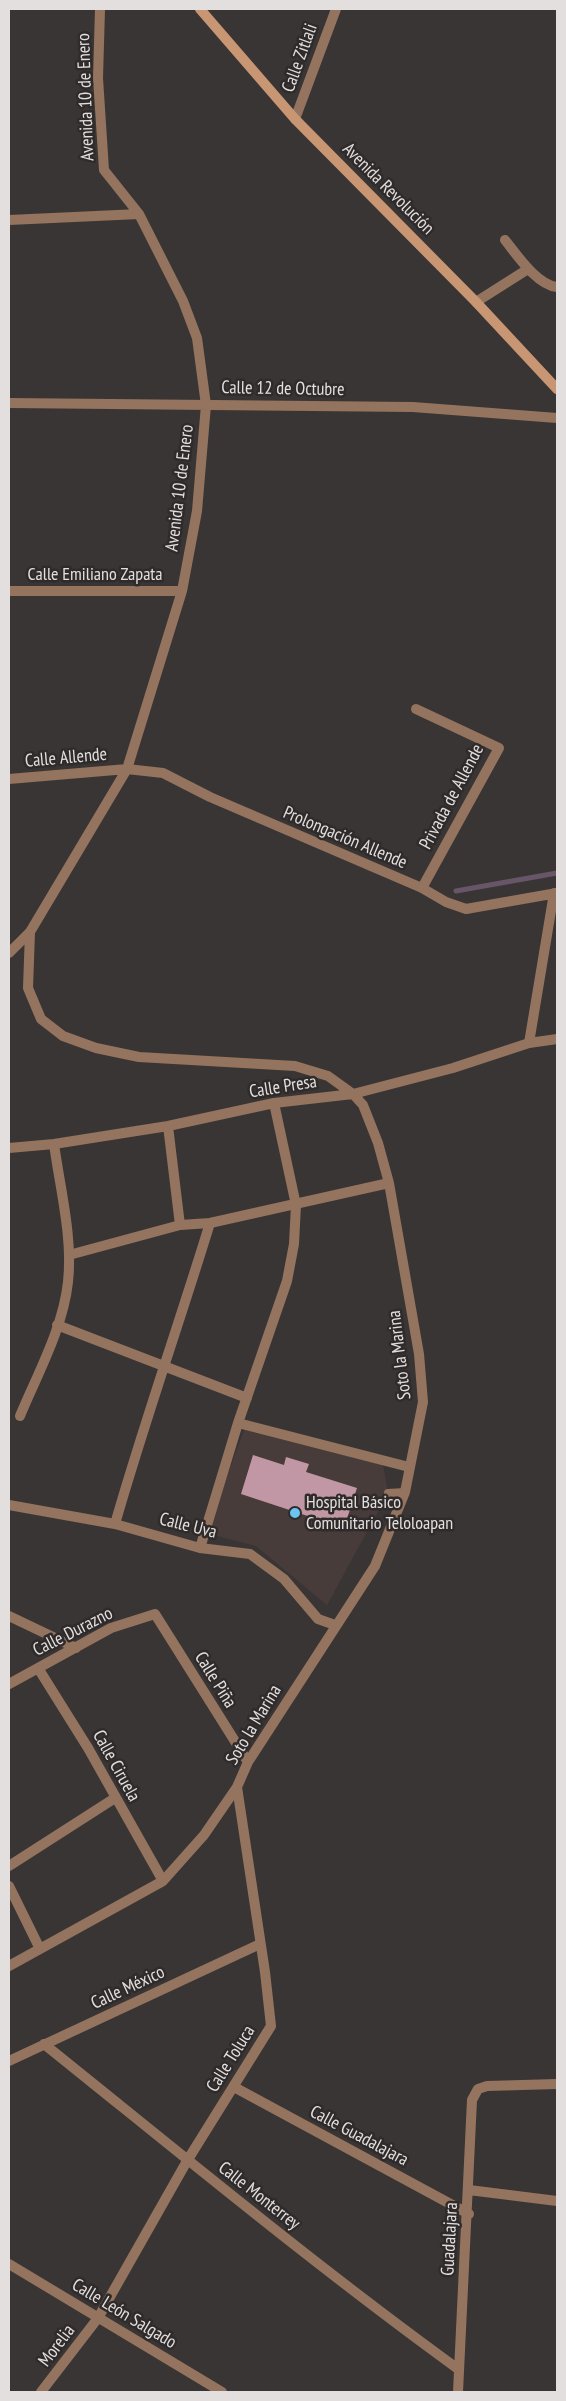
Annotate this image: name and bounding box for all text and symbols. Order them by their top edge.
street label: Calle Zitlali [278,21,322,95]
street label: Avenida 10 de Enero [73,33,99,161]
street label: Avenida Revolución [338,139,438,239]
street label: Calle 12 de Octubre [221,377,345,401]
street label: Avenida 10 de Enero [161,423,199,553]
street label: Calle Emiliano Zapata [28,564,162,586]
street label: Privada de Allende [415,741,489,853]
street label: Calle Allende [24,744,108,772]
street label: Prolongación Allende [280,802,410,874]
street label: Calle Presa [248,1071,318,1103]
street label: Soto la Marina [384,1309,416,1401]
place label: Hospital Básico Comunitario Teloloapan [306,1492,453,1535]
marker: Hospital Básico Comunitario Teloloapan [288,1506,302,1520]
street label: Calle Uva [157,1508,219,1544]
street label: Calle Durazno [30,1603,116,1661]
street label: Calle Piña [189,1648,241,1712]
street label: Soto la Marina [222,1681,286,1769]
street label: Calle Ciruela [88,1726,144,1806]
street label: Calle México [88,1962,168,2014]
street label: Calle Toluca [202,2022,260,2096]
street label: Calle Guadalajara [306,2101,412,2171]
street label: Calle Monterrey [214,2157,304,2235]
street label: Guadalajara [437,2202,463,2276]
street label: Calle León Salgado [68,2274,180,2354]
street label: Morelia [34,2321,80,2371]

